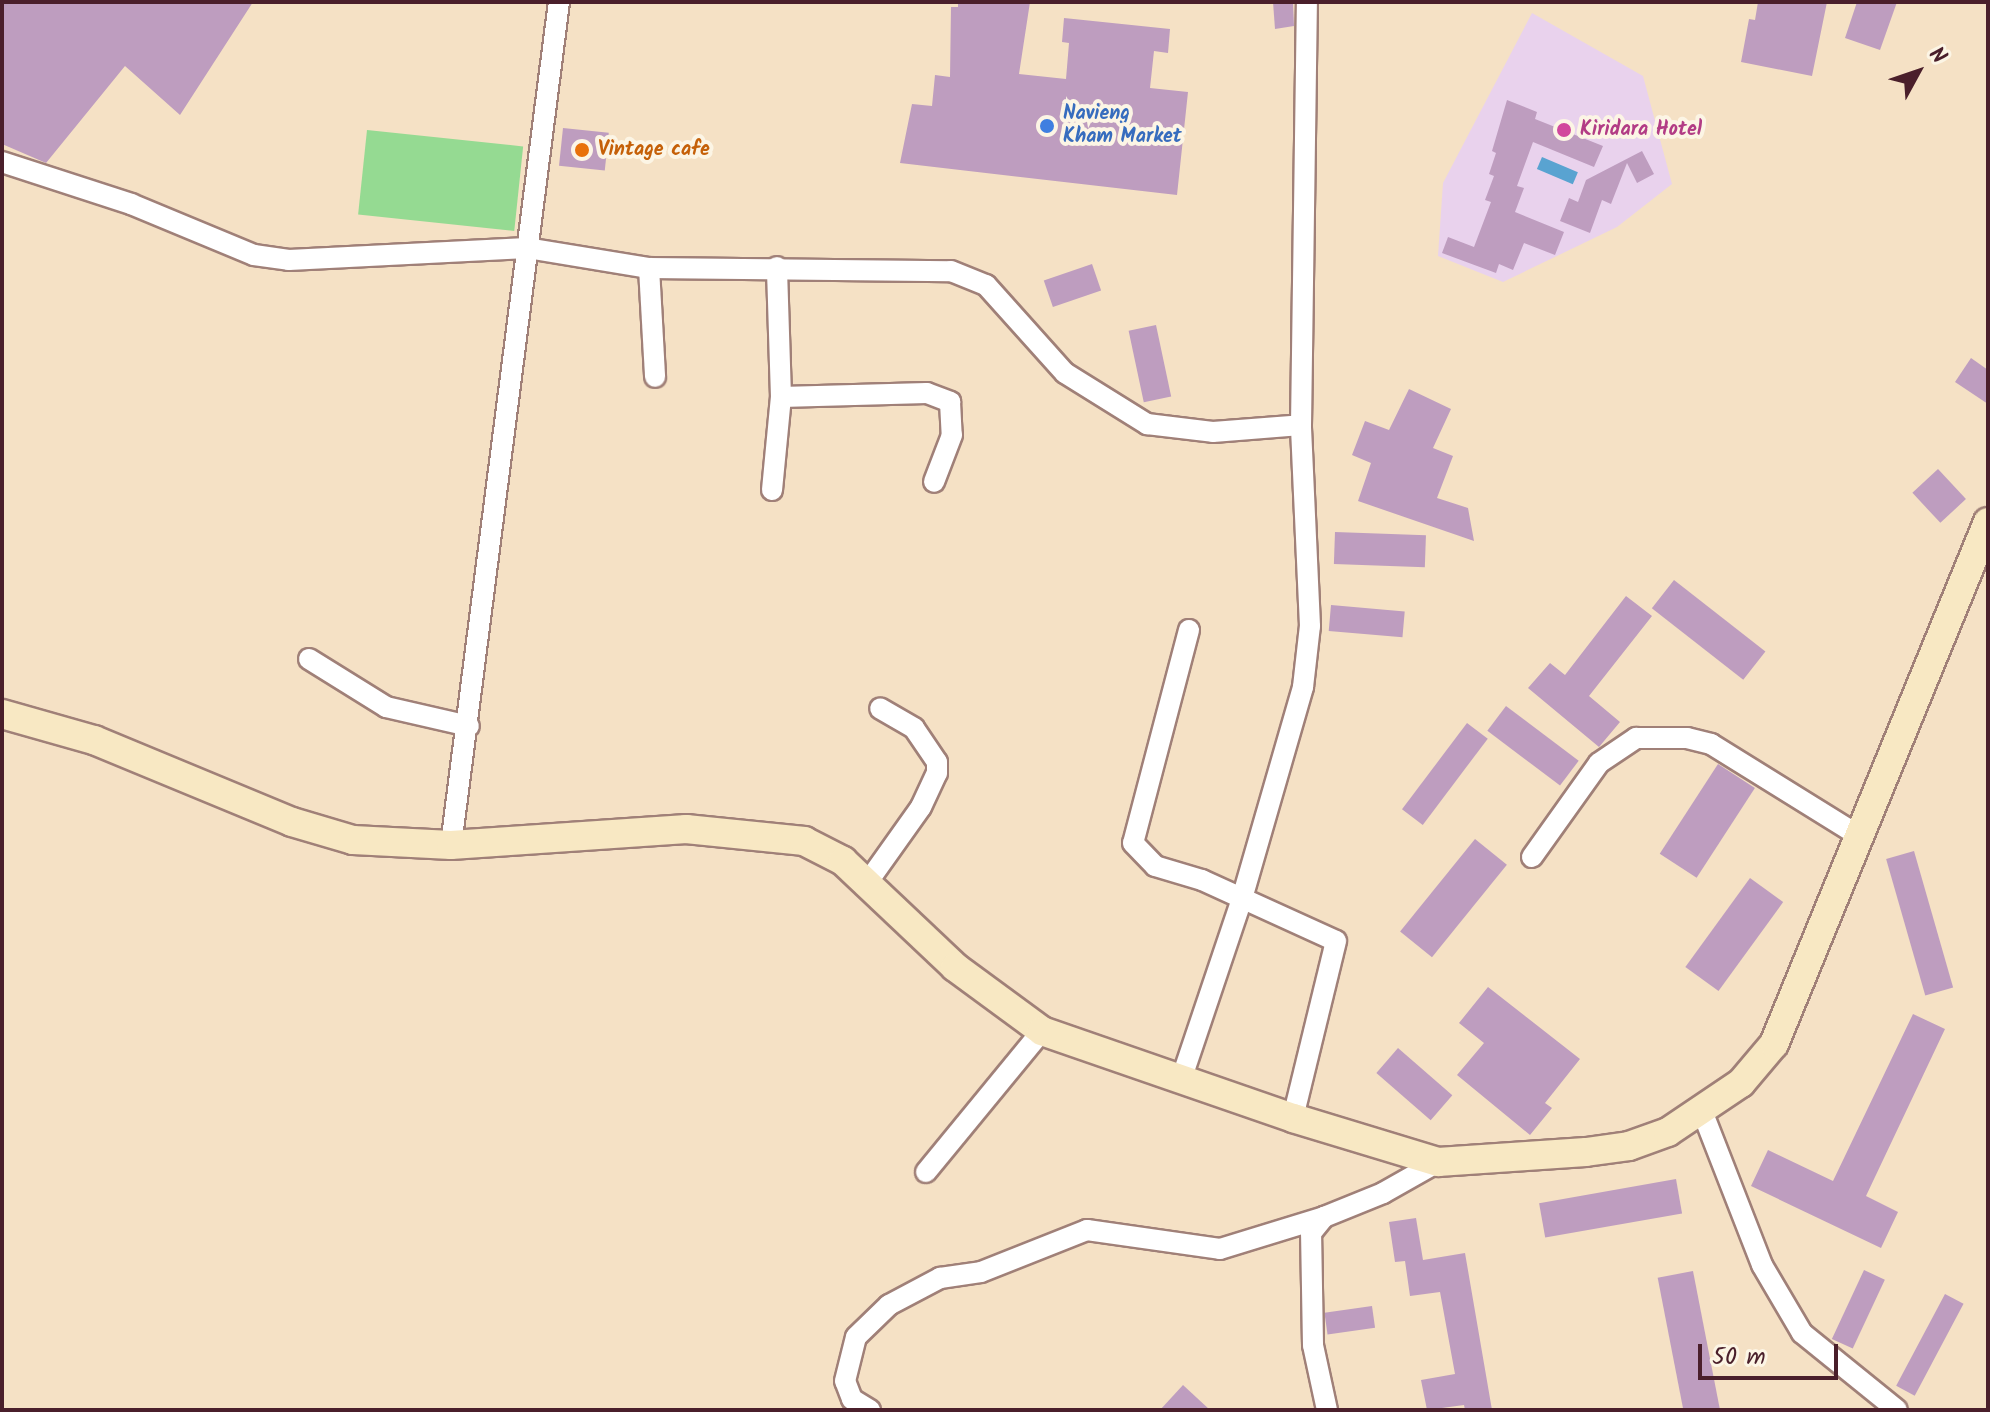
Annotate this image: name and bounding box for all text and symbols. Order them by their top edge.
north arrow [1878,32,1958,112]
text: N [1919,40,1955,73]
place label: Navieng Kham Market [1063,102,1182,149]
marker: Navieng Kham Market [1038,117,1056,135]
place label: Kiridara Hotel [1580,118,1702,142]
marker: Kiridara Hotel [1555,121,1573,139]
place label: Vintage cafe [598,138,710,162]
marker: Vintage cafe [573,141,591,159]
scale bar [1702,1328,1842,1378]
text: 50 m [1712,1338,1766,1377]

